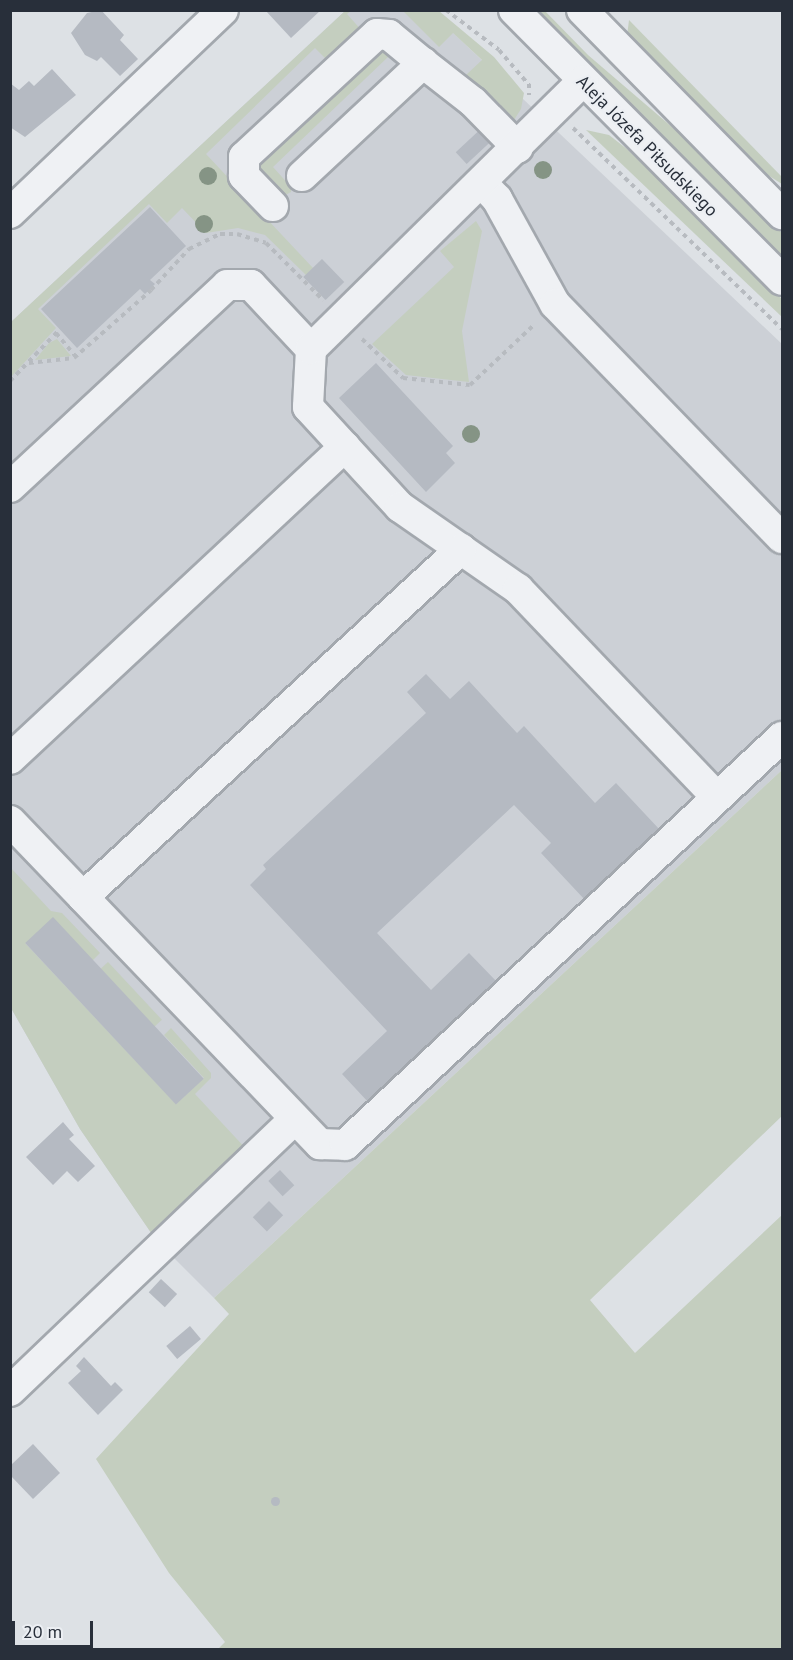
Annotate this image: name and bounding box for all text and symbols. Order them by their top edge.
street label: Aleja Józefa Piłsudskiego [572,71,722,221]
scale bar [15,1609,96,1647]
text: 20 m [23,1620,62,1643]

